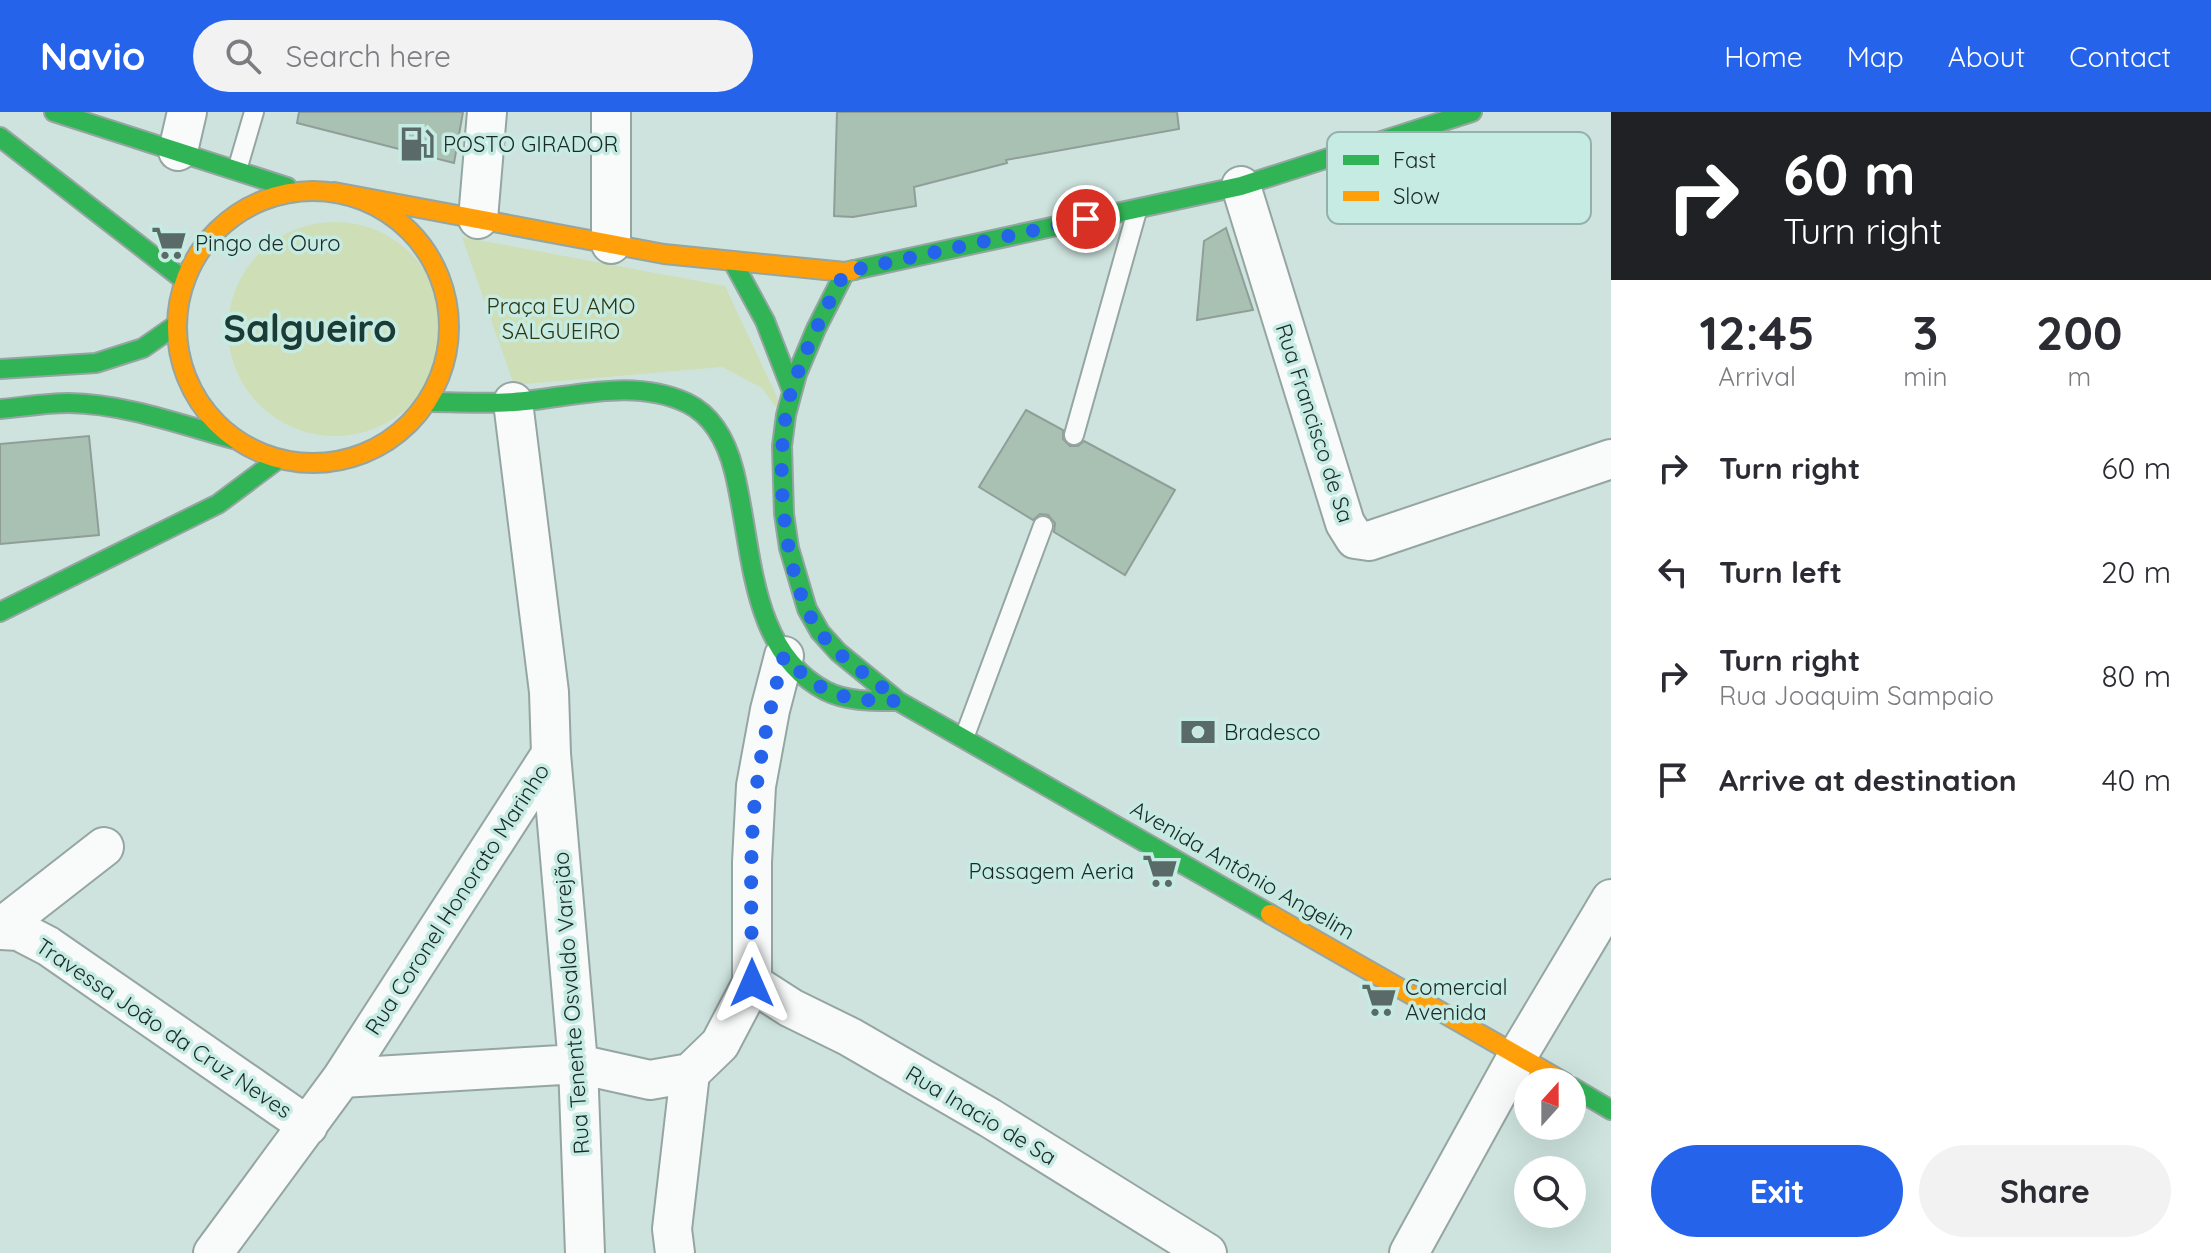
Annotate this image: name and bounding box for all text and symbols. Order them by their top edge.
search box [193,20,753,92]
text: Navio [40,32,145,80]
icon: search [221,34,265,78]
text: Search here [285,37,451,75]
text: Home [1724,39,1803,74]
text: Map [1847,39,1904,74]
text: About [1948,39,2025,74]
text: Contact [2069,39,2171,74]
fuel station icon: POSTO GIRADOR [398,125,436,163]
place label: POSTO GIRADOR [443,130,618,158]
legend [1327,132,1591,224]
text: 60 m [1783,139,1916,209]
icon: right [1651,144,1755,248]
text: Fast [1393,146,1436,174]
text: Slow [1393,182,1440,210]
pin [1052,185,1120,253]
icon: arrive [1064,197,1108,241]
text: Turn right [1783,208,1942,253]
supermarket icon: Pingo de Ouro [150,224,188,262]
place label: Pingo de Ouro [195,229,341,257]
park label: Praça EU AMO SALGUEIRO [487,292,635,345]
text: 12:45 [1700,302,1815,362]
text: 3 [1912,302,1938,362]
text: 200 [2036,302,2122,362]
district label: Salgueiro [223,304,397,352]
street label: Rua Francisco de Sa [1270,320,1360,526]
text: Arrival [1718,360,1796,393]
text: min [1903,360,1948,393]
text: m [2067,360,2091,393]
icon: right [1651,446,1695,490]
text: Turn right [1719,449,1860,487]
text: 60 m [2101,449,2171,487]
icon: left [1651,550,1695,594]
text: Turn left [1719,553,1842,591]
text: 20 m [2101,553,2171,591]
text: Turn right [1719,641,1860,679]
icon: right [1651,654,1695,698]
text: 80 m [2101,657,2171,695]
text: Rua Joaquim Sampaio [1719,679,1994,712]
bank icon: Bradesco [1179,713,1217,751]
place label: Bradesco [1224,718,1321,746]
street label: Rua Coronel Honorato Marinho [359,758,555,1040]
icon: arrive [1651,758,1695,802]
text: Arrive at destination [1719,761,2017,799]
text: 40 m [2102,761,2171,799]
street label: Avenida Antônio Angelim [1126,794,1360,946]
street label: Rua Tenente Osvaldo Varejão [546,851,596,1155]
supermarket icon: Passagem Aeria [1141,852,1179,890]
place label: Passagem Aeria [969,857,1134,885]
street label: Travessa João da Cruz Neves [31,932,297,1124]
position arrow [710,941,794,1025]
place label: Comercial Avenida [1405,973,1508,1026]
supermarket icon: Comercial Avenida [1360,981,1398,1019]
street label: Rua Inacio de Sa [901,1059,1061,1171]
north arrow [1514,1068,1586,1140]
map controls [1514,1068,1586,1228]
button: Exit [1651,1145,1903,1237]
button: Share [1919,1145,2171,1237]
button: search [1514,1156,1586,1228]

